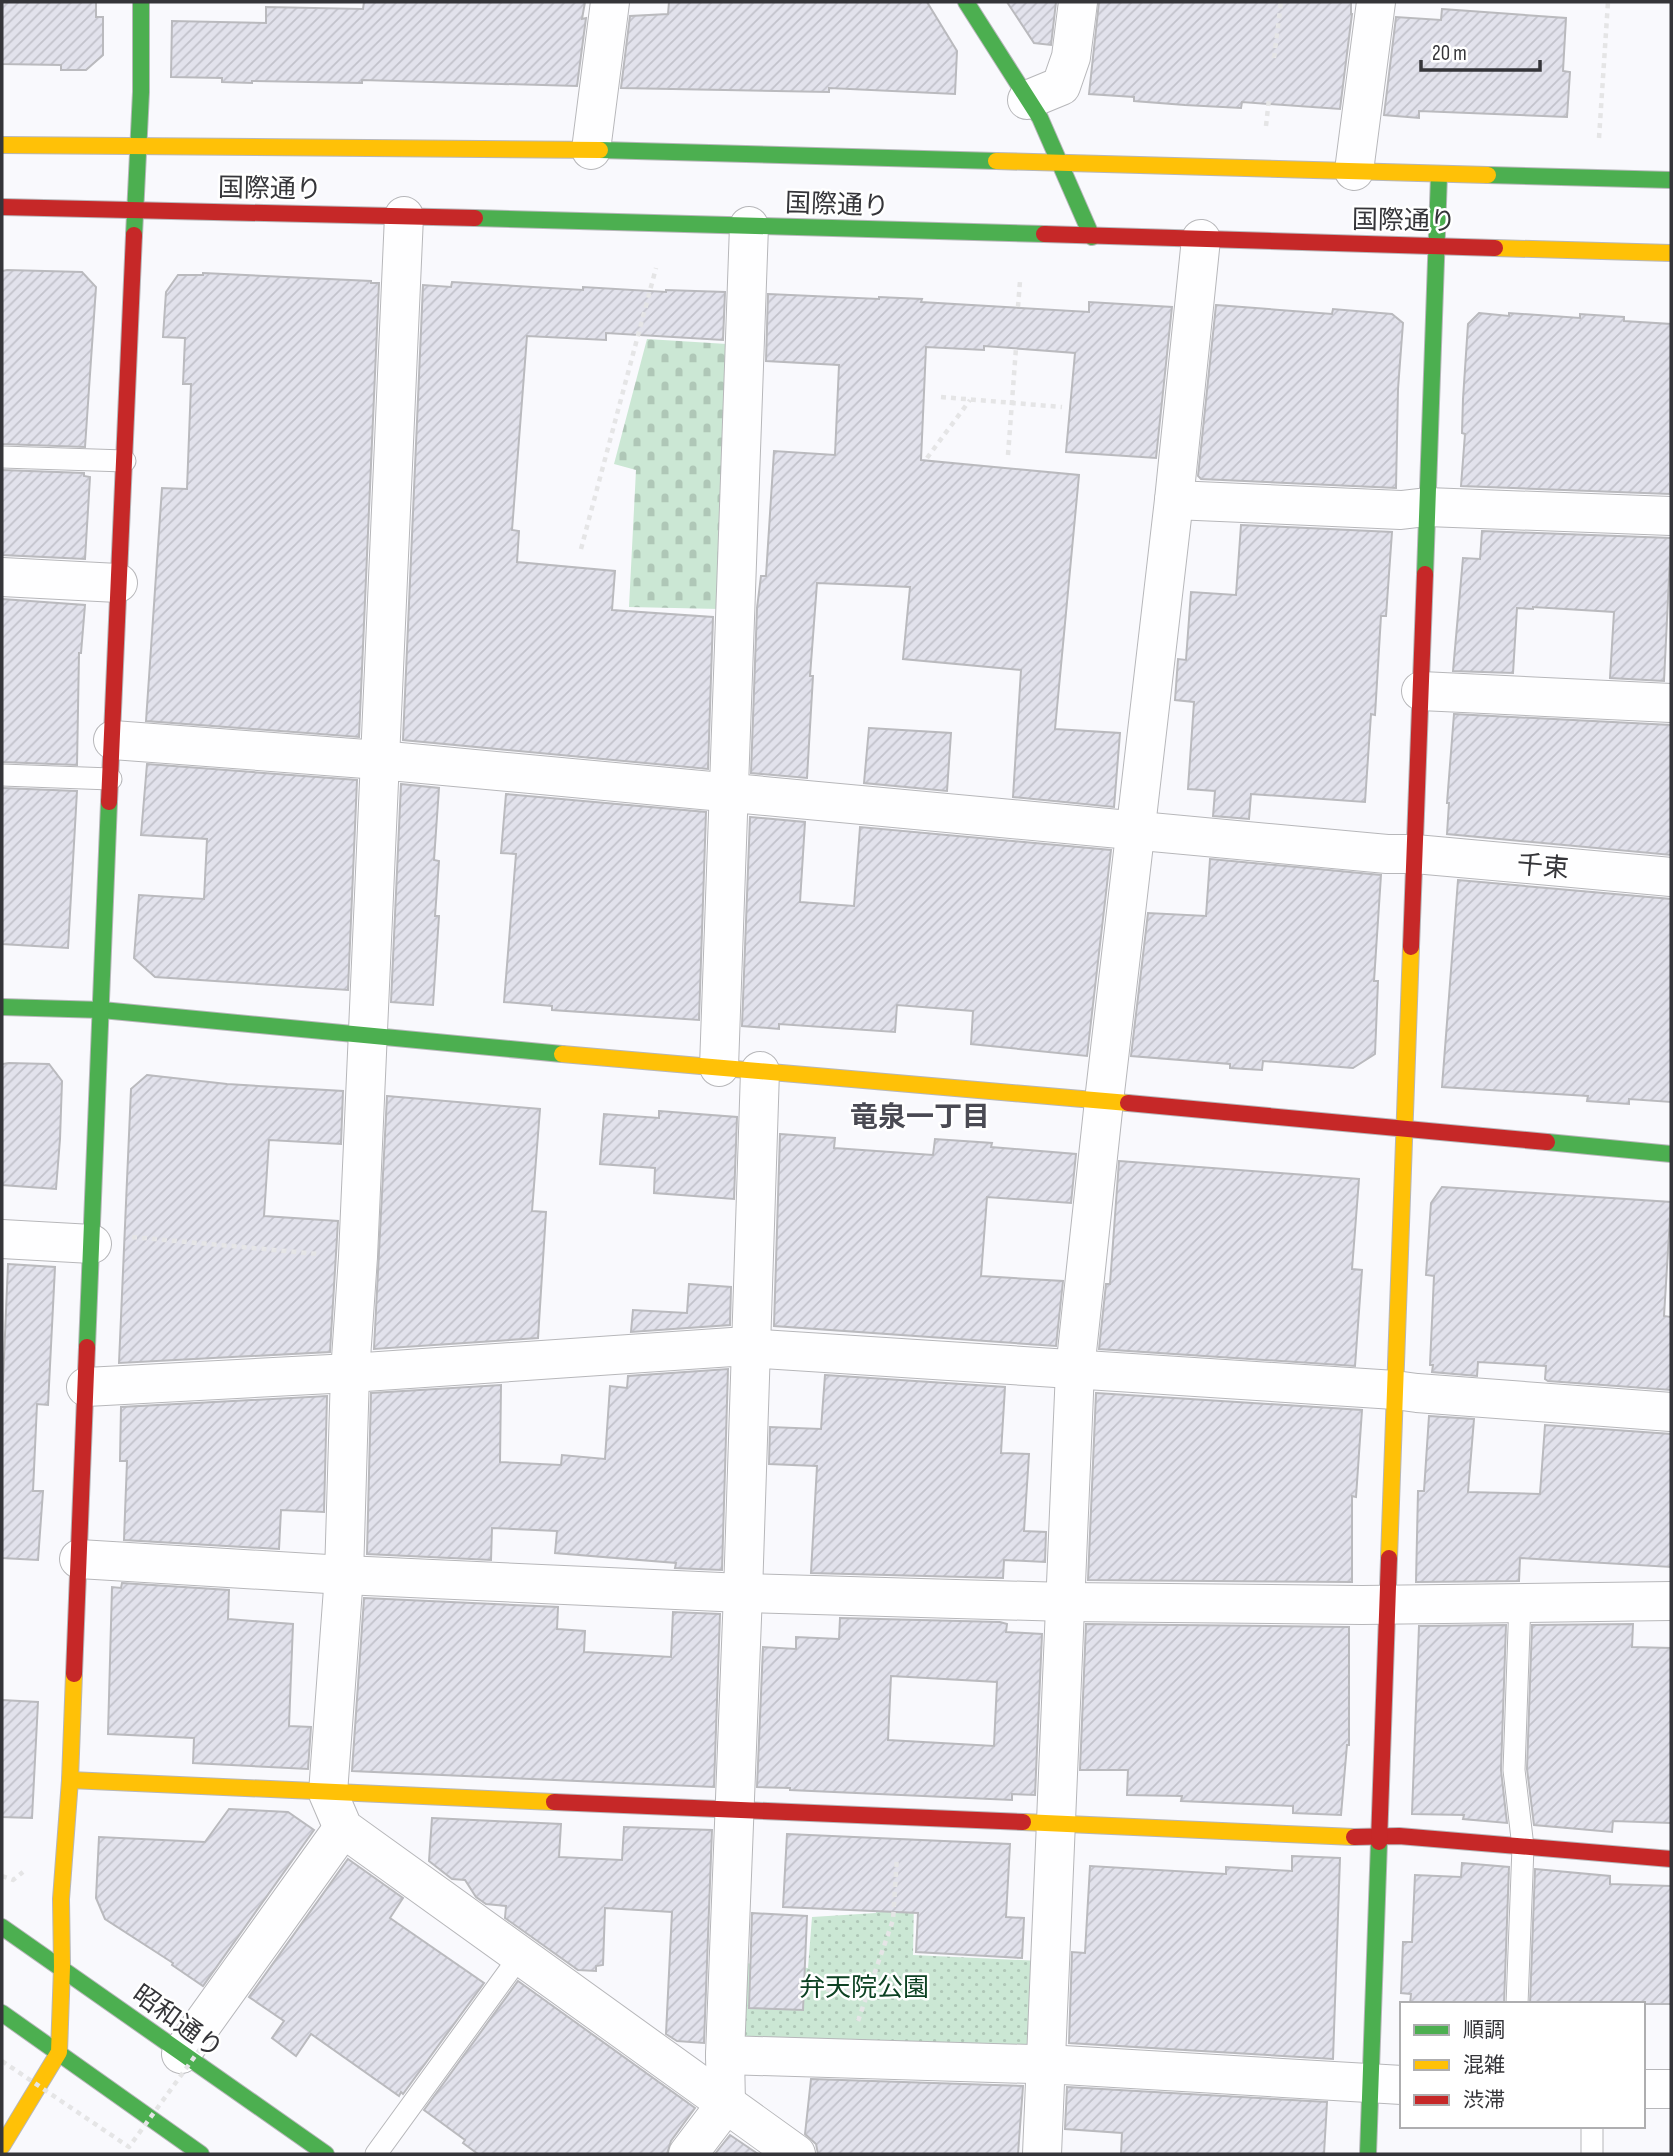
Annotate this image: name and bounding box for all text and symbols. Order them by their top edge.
scale bar [1421,28,1540,72]
text: 20 m [1432,41,1467,66]
street label: 国際通り [218,173,322,206]
street label: 国際通り [784,188,889,223]
street label: 国際通り [1352,205,1456,238]
street label: 千束 [1516,850,1570,885]
district label: 竜泉一丁目 [850,1101,990,1134]
park label: 弁天院公園 [799,1973,929,2004]
street label: 昭和通り [126,1979,228,2065]
legend [1400,2002,1645,2128]
text: 順調 [1463,2018,1505,2043]
text: 混雑 [1463,2053,1505,2078]
text: 渋滞 [1463,2088,1505,2113]

